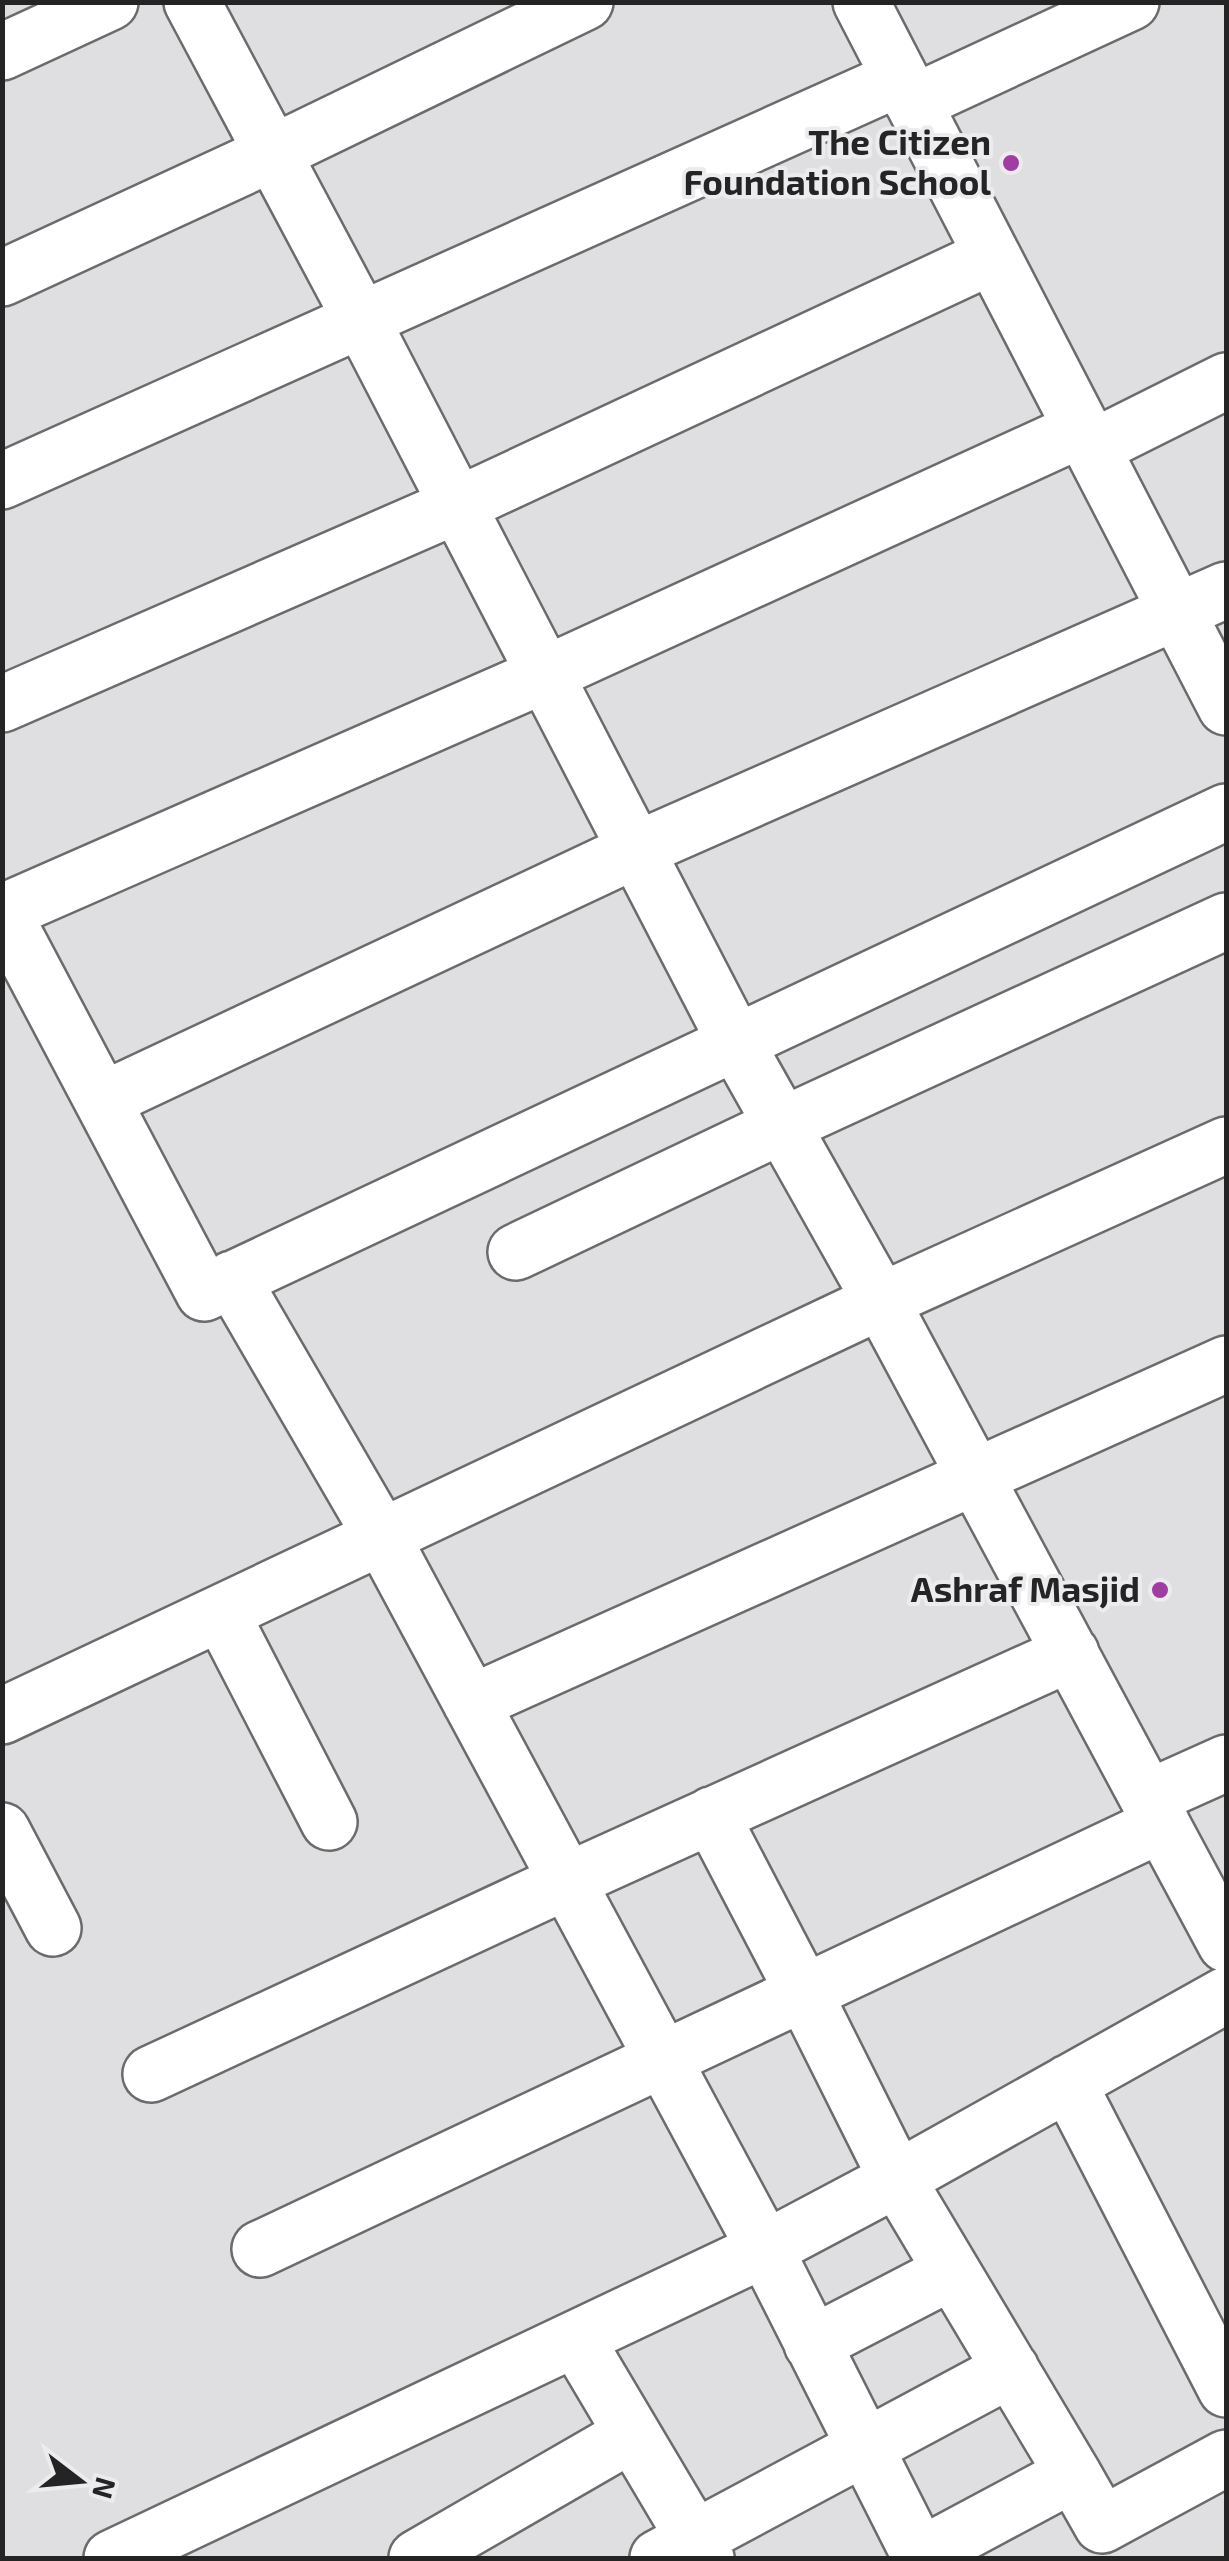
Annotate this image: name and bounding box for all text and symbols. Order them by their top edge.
place label: The Citizen Foundation School [683,120,992,202]
marker: The Citizen Foundation School [1000,152,1022,174]
place label: Ashraf Masjid [911,1567,1140,1609]
marker: Ashraf Masjid [1149,1579,1171,1601]
north arrow [30,2431,130,2531]
text: N [86,2474,124,2503]

